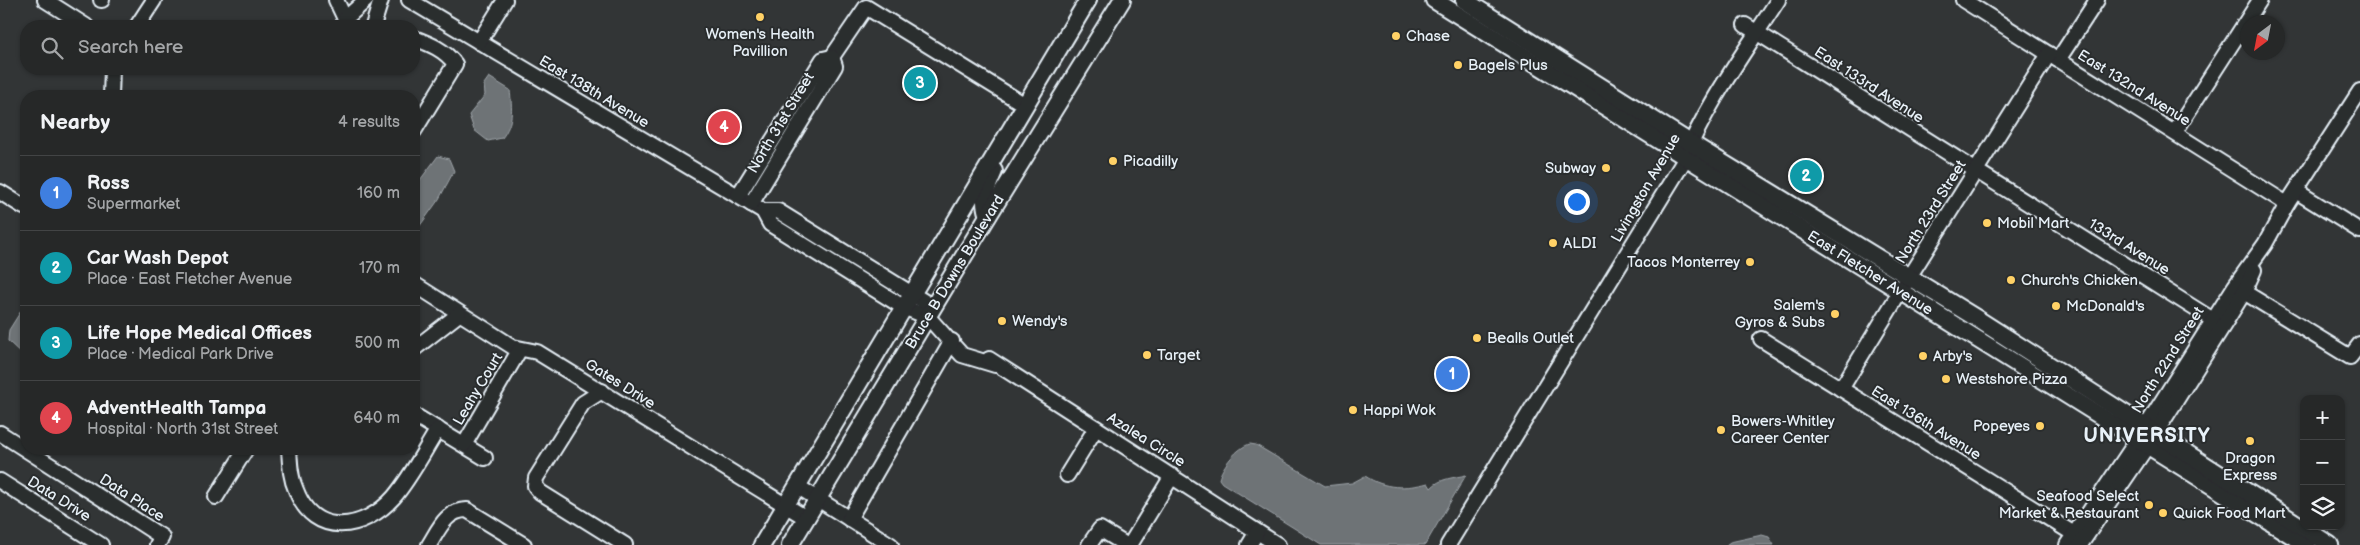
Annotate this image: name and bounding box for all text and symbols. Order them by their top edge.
marker: Women's Health Pavillion [754,11,766,23]
north arrow [2240,15,2285,60]
search box [20,20,420,75]
place label: Women's Health Pavillion [705,25,815,61]
place label: Chase [1406,27,1450,46]
marker: Chase [1390,30,1402,42]
icon: search [38,34,66,62]
text: Search here [78,36,183,59]
street label: East 133rd Avenue [1811,42,1927,128]
street label: East 132nd Avenue [2074,46,2194,130]
street label: East 138th Avenue [535,52,653,133]
place label: Bagels Plus [1468,56,1548,75]
marker: Bagels Plus [1452,59,1464,71]
pin: 3 [904,64,936,102]
street label: North 31st Street [743,69,819,177]
pin: 4 [708,108,740,146]
text: Nearby [40,110,110,135]
text: 4 results [338,113,400,132]
street label: Livingston Avenue [1607,130,1685,246]
place label: Picadilly [1123,152,1178,171]
marker: Picadilly [1107,155,1119,167]
street label: North 23rd Street [1891,156,1971,267]
pin: 2 [1790,157,1822,195]
place label: Subway [1545,159,1596,178]
marker: Subway [1600,162,1612,174]
text: Ross [87,172,130,195]
text: 1 [53,184,59,203]
text: 160 m [357,184,400,203]
your location [1564,189,1590,215]
street label: Bruce B Downs Boulevard [901,191,1009,353]
text: Supermarket [87,195,180,214]
place label: Mobil Mart [1997,214,2070,233]
street label: 133rd Avenue [2085,214,2173,280]
marker: Mobil Mart [1981,217,1993,229]
street label: East Fletcher Avenue [1804,227,1936,319]
place label: ALDI [1563,234,1597,253]
marker: ALDI [1547,237,1559,249]
text: Car Wash Depot [87,247,229,270]
place label: Tacos Monterrey [1627,253,1740,272]
marker: Tacos Monterrey [1744,256,1756,268]
text: 2 [51,259,61,278]
text: 170 m [359,259,400,278]
text: Place · East Fletcher Avenue [87,270,292,289]
place label: Church's Chicken [2021,271,2138,290]
marker: Church's Chicken [2005,274,2017,286]
place label: Salem's Gyros & Subs [1735,296,1826,332]
place label: McDonald's [2066,297,2145,316]
marker: McDonald's [2050,300,2062,312]
street label: North 22nd Street [2128,303,2209,417]
marker: Salem's Gyros & Subs [1829,308,1841,320]
place label: Wendy's [1012,312,1068,331]
marker: Wendy's [996,315,1008,327]
text: Life Hope Medical Offices [87,322,312,345]
place label: Bealls Outlet [1487,329,1574,348]
marker: Bealls Outlet [1471,332,1483,344]
text: 3 [51,334,61,353]
text: 500 m [354,334,400,353]
text: Place · Medical Park Drive [87,345,274,364]
place label: Target [1157,346,1201,365]
place label: Arby's [1933,347,1973,366]
street label: Leahy Court [449,349,507,429]
marker: Target [1141,349,1153,361]
marker: Arby's [1917,350,1929,362]
street label: Gates Drive [581,355,659,413]
pin: 1 [1436,355,1468,393]
place label: Westshore Pizza [1956,370,2068,389]
marker: Westshore Pizza [1940,373,1952,385]
street label: East 136th Avenue [1868,382,1985,464]
map controls [2300,395,2345,530]
button: + [2300,395,2345,440]
text: AdventHealth Tampa [87,397,266,420]
place label: Happi Wok [1363,401,1436,420]
marker: Happi Wok [1347,404,1359,416]
street label: Azalea Circle [1103,408,1189,472]
text: 4 [51,409,61,428]
text: 640 m [354,409,400,428]
place label: Bowers-Whitley Career Center [1731,412,1835,448]
place label: Popeyes [1973,417,2031,436]
text: Hospital · North 31st Street [87,420,278,439]
marker: Popeyes [2034,420,2046,432]
marker: Bowers-Whitley Career Center [1715,424,1727,436]
district label: UNIVERSITY [2084,424,2210,448]
marker: Dragon Express [2244,435,2256,447]
button: − [2300,440,2345,485]
place label: Dragon Express [2223,449,2278,485]
street label: Data Place [96,470,168,526]
street label: Data Drive [24,472,94,526]
button: layers [2300,485,2345,530]
place label: Seafood Select Market & Restaurant [1999,487,2139,523]
marker: Seafood Select Market & Restaurant [2143,499,2155,511]
place label: Quick Food Mart [2173,504,2286,523]
marker: Quick Food Mart [2157,507,2169,519]

